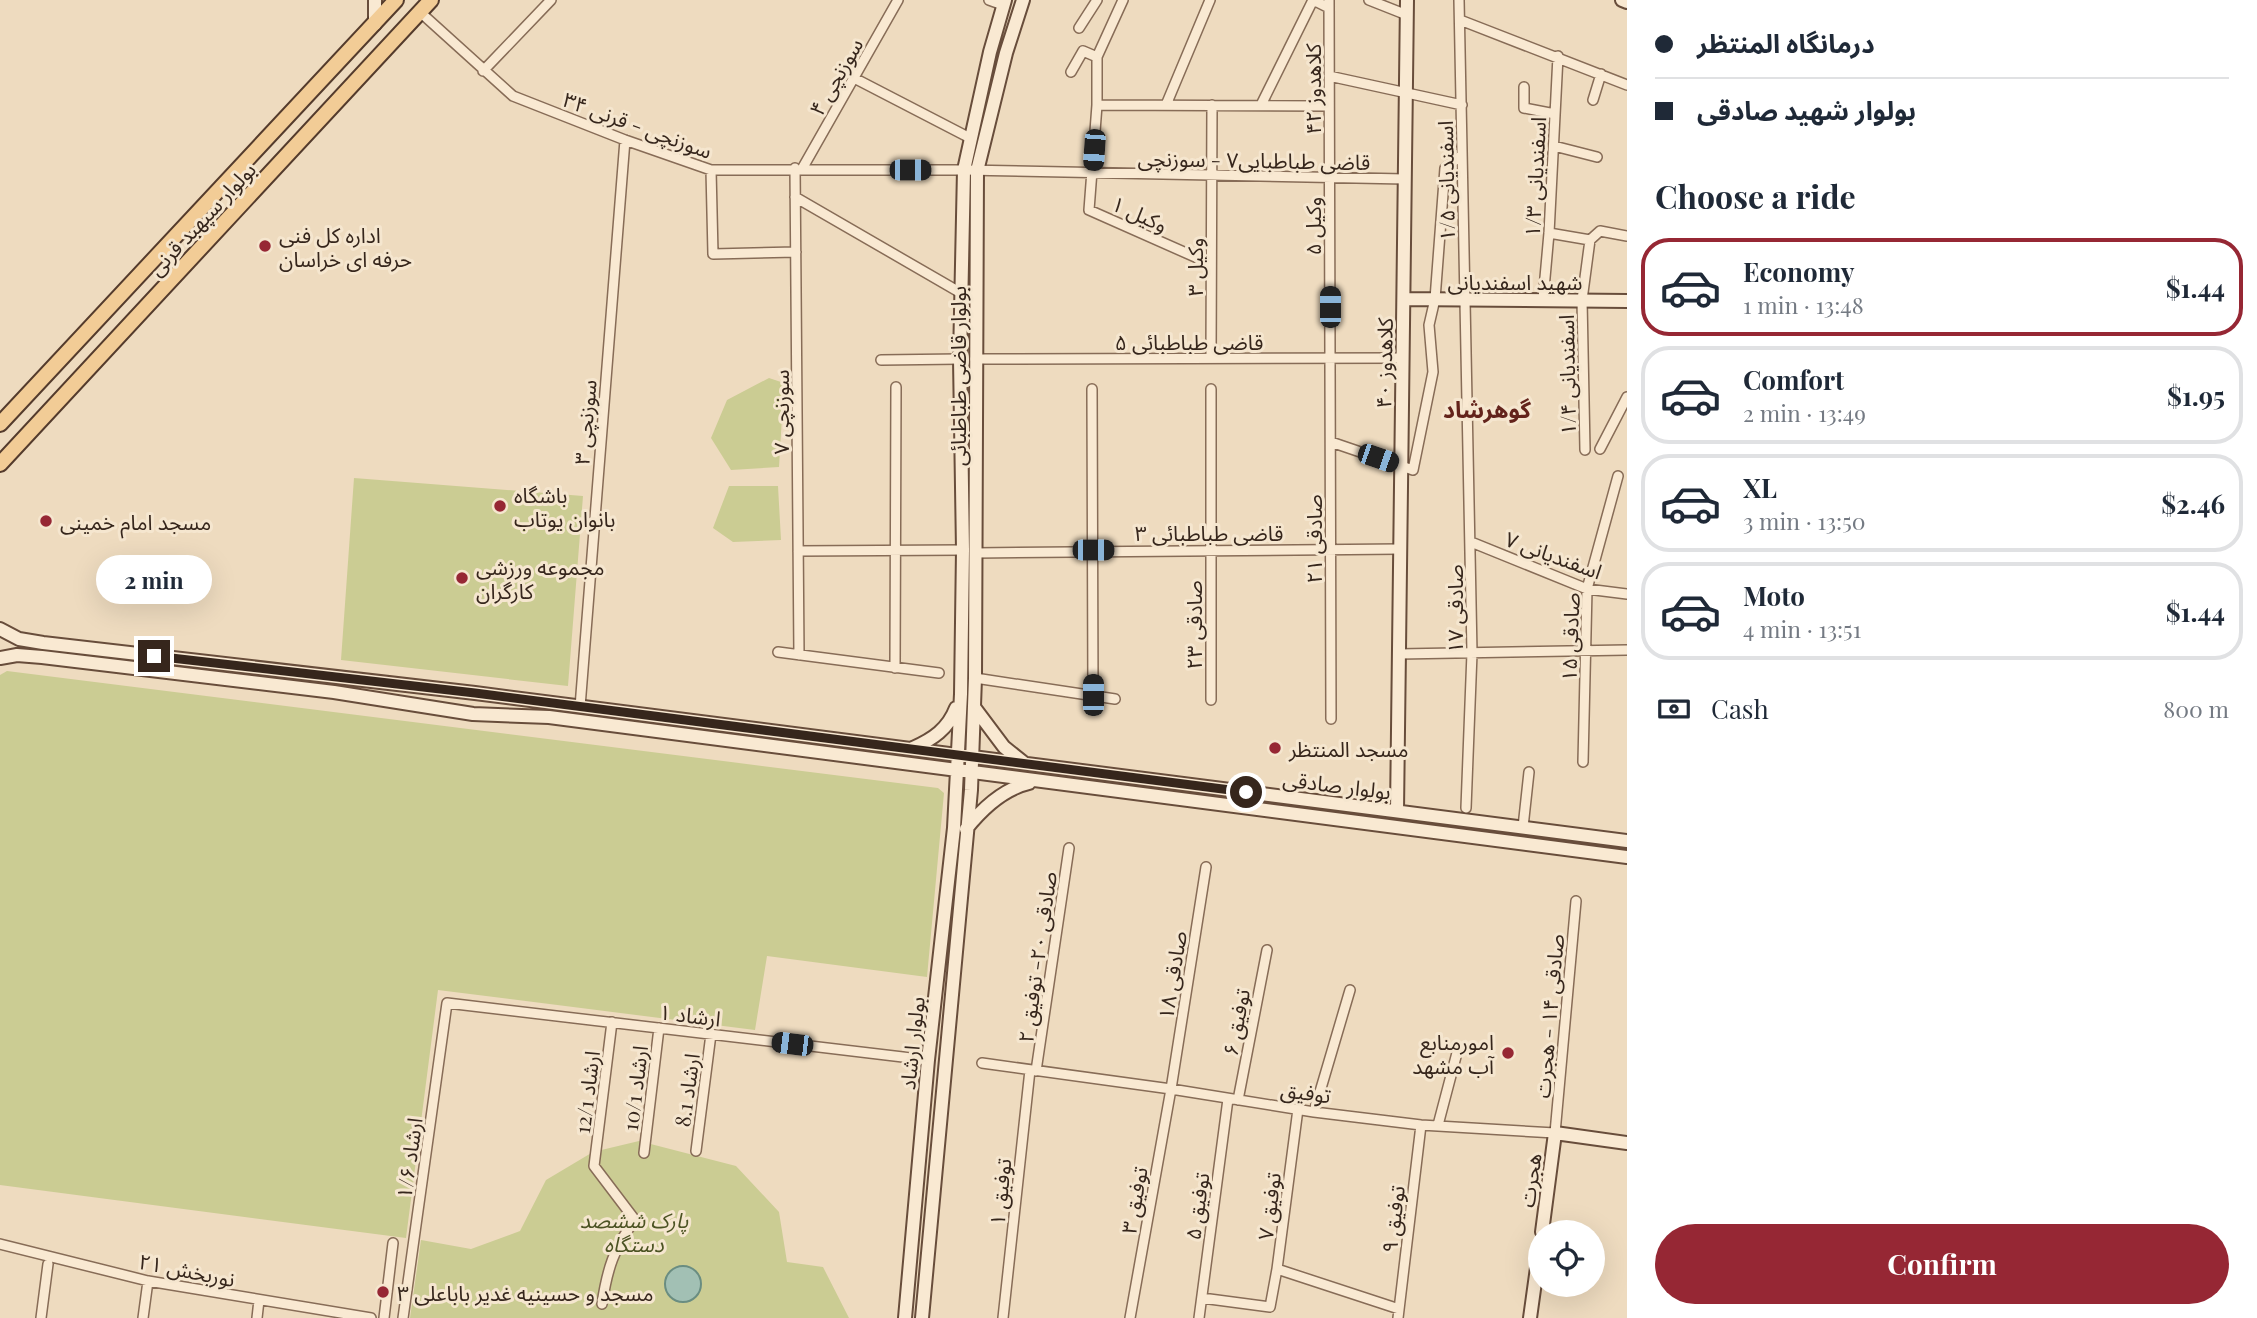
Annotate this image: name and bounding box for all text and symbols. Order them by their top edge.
text: درمانگاه المنتظر [1697,25,1875,60]
street label: سوزنچی ۴ [802,32,869,120]
street label: کلاهدوز ۴۲ [1298,43,1326,134]
street label: سوزنچی - قرنی ۳۴ [559,84,716,165]
text: بولوار شهید صادقی [1697,92,1916,127]
street label: اسفندیانی ۱/۳ [1517,116,1551,238]
street label: اسفندیانی ۱/۵ [1430,120,1460,242]
car [1083,128,1106,172]
street label: قاضی طباطبایی۷ - سوزنچی [1137,143,1371,176]
street label: بولوار سپهبد قرنی [141,155,262,282]
car [890,160,932,181]
text: Choose a ride [1655,174,1856,217]
street label: وکيل ۱ [1108,188,1172,238]
street label: وکيل ۵ [1298,197,1326,255]
place label: اداره کل فنی حرفه ای خراسان [279,220,412,272]
marker: اداره کل فنی حرفه ای خراسان [257,238,273,254]
street label: وکيل ۳ [1180,238,1208,296]
text: Economy [1743,254,1854,289]
icon: car [1659,256,1722,319]
street label: شهید اسفندیانی [1447,267,1583,295]
text: $1.44 [2166,270,2225,305]
street label: بولوار قاضی طباطبائی [943,286,971,466]
car [1320,286,1341,328]
text: 1 min · 13:48 [1743,289,1864,320]
street label: اسفندیانی ۱/۴ [1551,314,1581,436]
street label: کلاهدوز ۴۰ [1368,317,1398,409]
street label: قاضی طباطبائی ۵ [1115,327,1263,355]
text: Comfort [1743,362,1844,397]
icon: car [1659,364,1722,427]
street label: سوزنچی ۷ [766,369,795,455]
street label: سوزنچی ۳ [566,378,603,466]
text: $1.95 [2167,378,2225,413]
district label: گوهرشاد [1443,393,1532,424]
text: 2 min · 13:49 [1743,397,1866,428]
car [1355,441,1402,475]
text: XL [1743,470,1777,505]
icon: car [1659,472,1722,535]
place label: باشگاه بانوان یوتاب [514,480,615,532]
text: $2.46 [2161,486,2225,521]
street label: صادقی ۲۱ [1299,494,1327,584]
marker: باشگاه بانوان یوتاب [492,498,508,514]
text: 3 min · 13:50 [1743,505,1865,536]
place label: مسجد امام خمینی [60,507,211,539]
marker: مسجد امام خمینی [38,513,54,529]
street label: قاضی طباطبائی ۳ [1135,518,1283,546]
street label: اسفندیانی ۷ [1502,524,1606,584]
car [1073,540,1115,561]
place label: مجموعه ورزشی کارگران [476,552,605,604]
callout: 2 min [96,554,212,604]
text: 2 min [124,564,184,595]
street label: صادقی ۱۷ [1440,564,1468,654]
marker: مجموعه ورزشی کارگران [454,570,470,586]
text: Moto [1743,578,1805,613]
street label: صادقی ۲۳ [1179,580,1207,670]
icon: car [1659,580,1722,643]
street label: صادقی ۱۵ [1553,592,1585,682]
text: $1.44 [2166,594,2225,629]
text: 4 min · 13:51 [1743,613,1861,644]
route end [138,640,170,672]
car [1083,674,1104,716]
icon: cash [1655,690,1693,728]
text: Cash [1711,691,1769,726]
text: 800 m [2163,693,2229,724]
place label: مسجد المنتظر [1288,734,1409,762]
marker: مسجد المنتظر [1267,740,1283,756]
street label: بولوار صادقی [1281,763,1393,805]
route start [1230,776,1262,808]
street label: صادقی ۲۰- توفیق ۲ [1010,870,1063,1045]
street label: صادقی ۱۸ [1150,929,1192,1021]
street label: صادقی ۱۴ - هجرت [1527,933,1569,1099]
street label: توفیق ۶ [1215,986,1256,1058]
street label: بولوار ارشاد [892,995,930,1091]
street label: ارشاد ۱ [658,996,722,1032]
place label: امورمنابع آب مشهد [1412,1027,1495,1079]
car [770,1031,815,1057]
street label: ارشاد 10/1 [615,1044,653,1132]
marker: امورمنابع آب مشهد [1500,1045,1516,1061]
street label: ارشاد 12/1 [567,1049,605,1135]
street label: ارشاد 8.1 [667,1051,705,1129]
street label: توفیق [1279,1074,1333,1109]
street label: ارشاد ۱/۶ [388,1116,428,1200]
street label: هجرت [1511,1151,1547,1209]
street label: توفیق ۱ [982,1157,1017,1227]
street label: توفیق ۳ [1113,1164,1154,1236]
street label: توفیق ۵ [1177,1171,1216,1242]
street label: توفیق ۷ [1250,1171,1287,1241]
street label: توفیق ۹ [1374,1184,1411,1254]
park label: پارک‌ ششصد دستگاه [580,1205,689,1257]
map controls [1528,1220,1605,1297]
button: locate [1528,1220,1605,1297]
button: Confirm [1655,1224,2229,1304]
street label: نوربخش ۲۱ [136,1246,238,1292]
place label: مسجد و حسینیه غدیر باباعلی ۳ [397,1278,653,1306]
marker: مسجد و حسینیه غدیر باباعلی ۳ [375,1284,391,1300]

